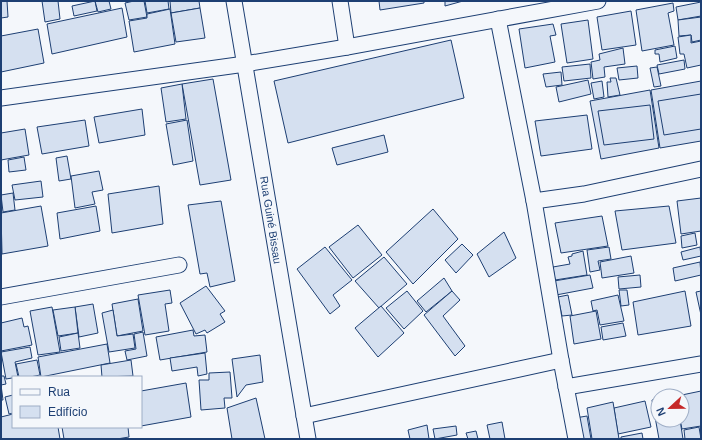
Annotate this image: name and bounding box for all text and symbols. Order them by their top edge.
street label: Rua Guiné Bissau [258,175,284,265]
legend [12,376,142,428]
text: Rua [48,385,70,399]
north arrow [650,388,690,428]
text: Edifício [48,405,88,419]
text: N [654,406,668,418]

